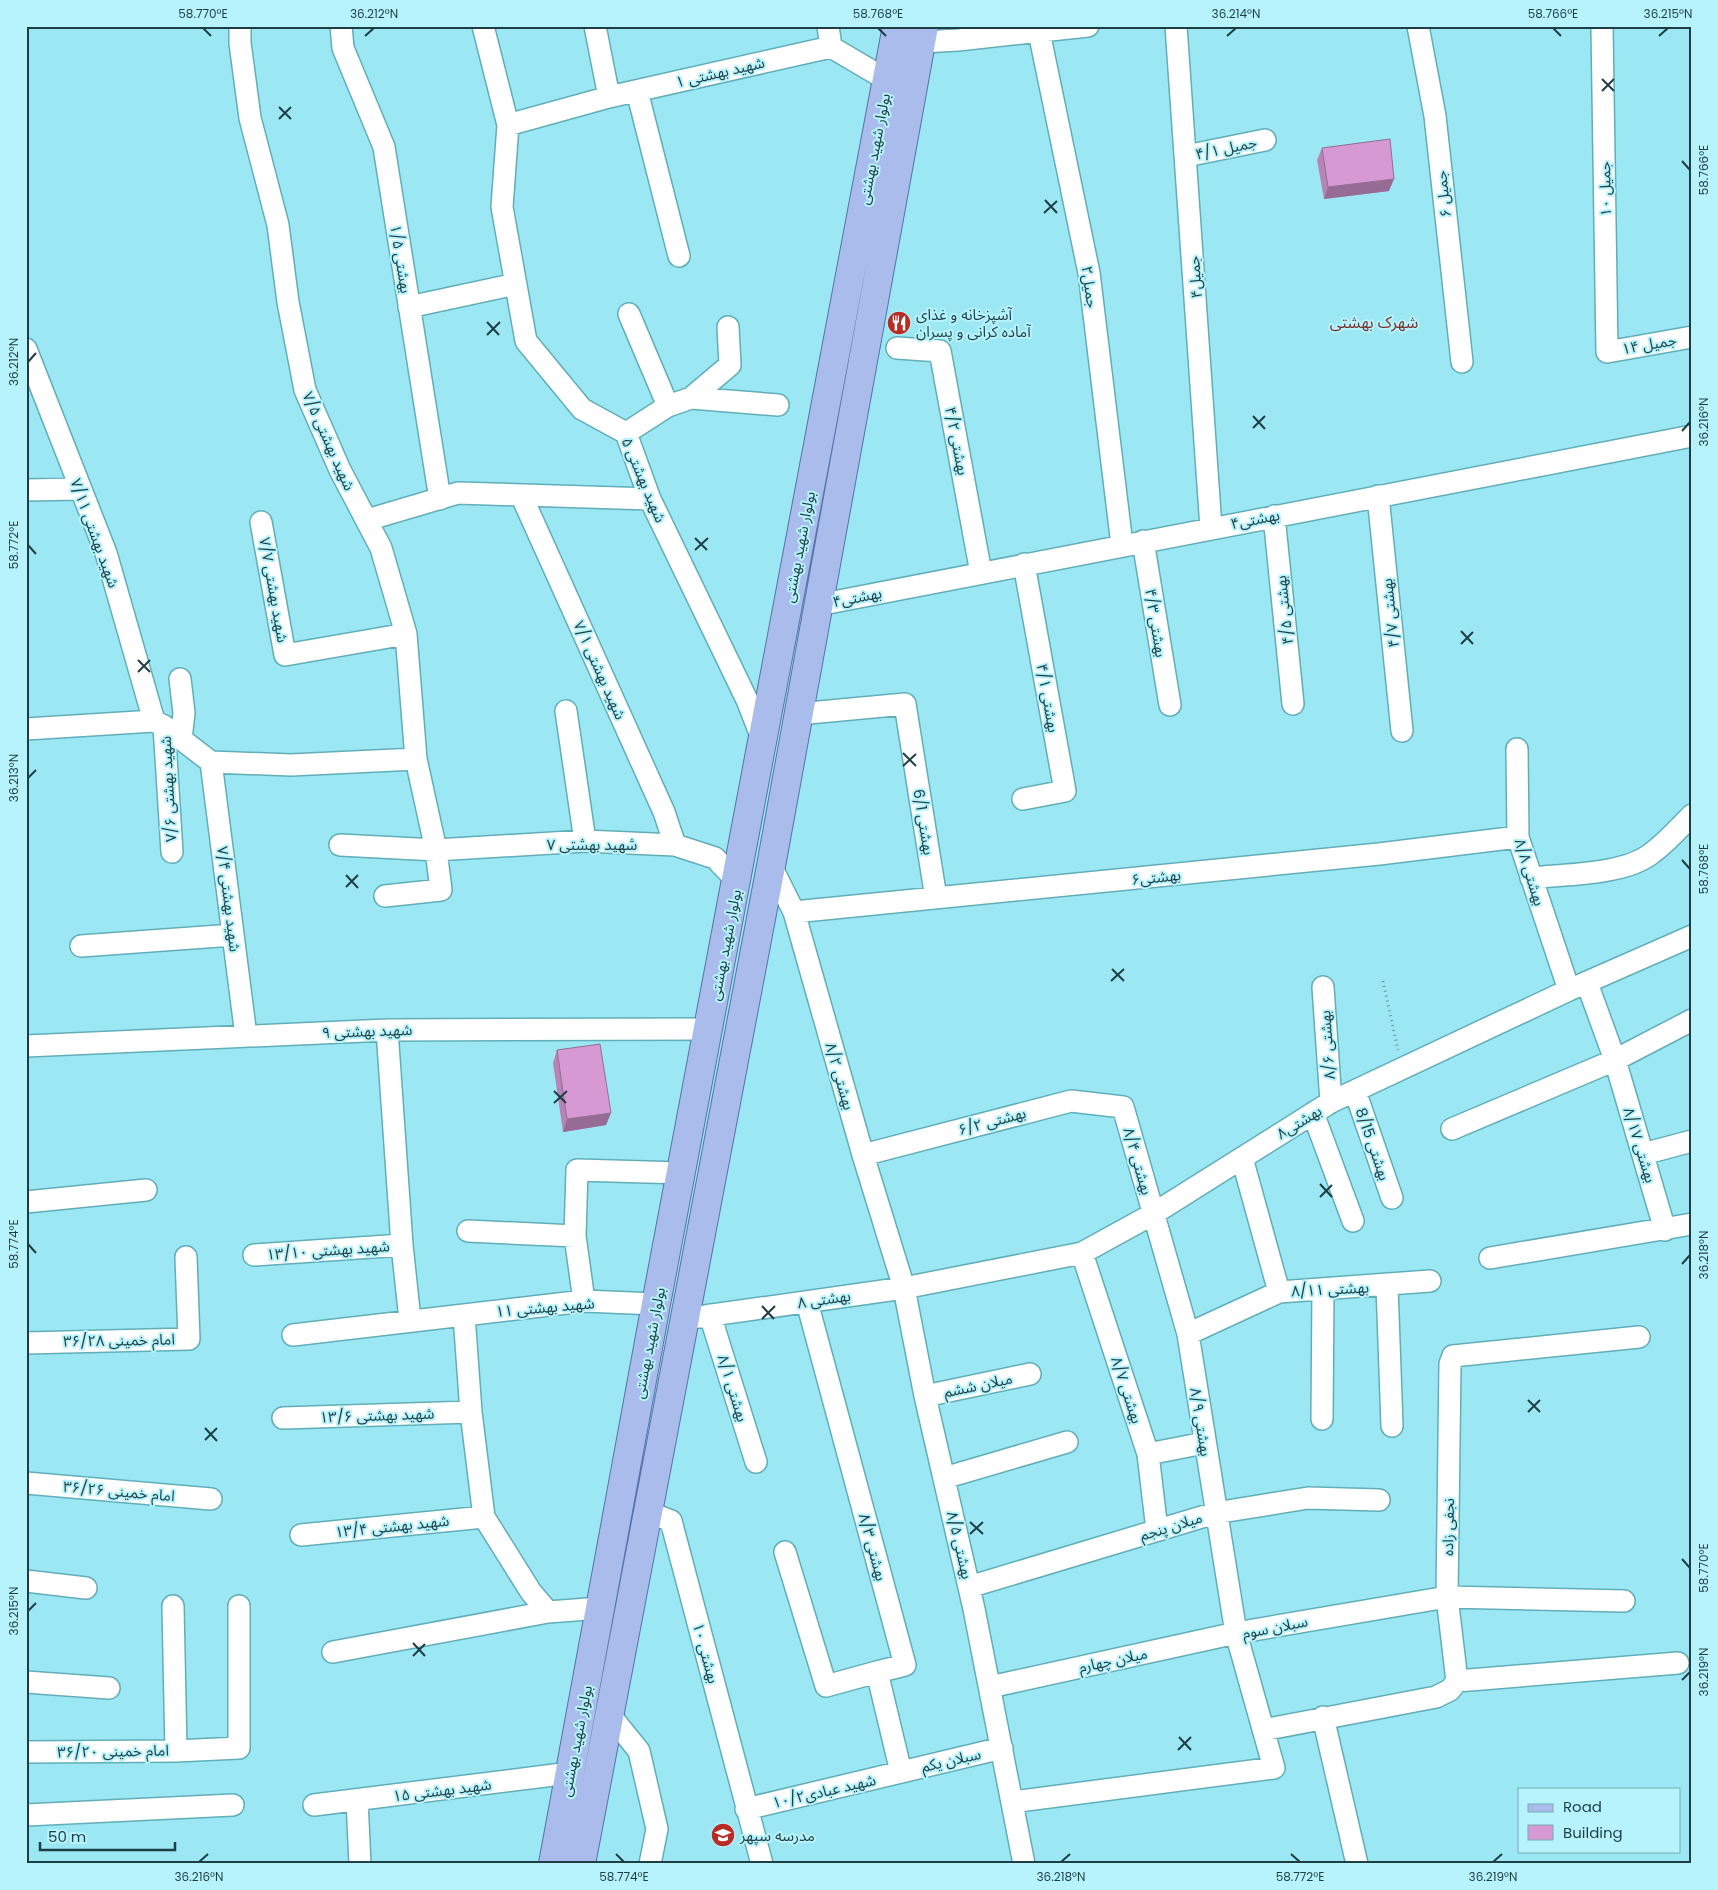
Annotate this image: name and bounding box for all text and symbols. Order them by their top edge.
text: 58.770°E [178,5,228,22]
text: 36.212°N [350,5,398,22]
text: 58.768°E [853,5,903,22]
text: 36.214°N [1212,5,1260,22]
text: 58.766°E [1528,5,1578,22]
text: 36.215°N [1644,5,1692,22]
street label: شهید بهشتی ۱ [674,52,767,92]
street label: بولوار شهید بهشتی [853,91,895,207]
street label: جمیل ۴/۱ [1193,131,1259,165]
text: 58.766°E [1695,145,1712,195]
street label: جمیل ۱۰ [1594,161,1616,217]
street label: جمیل ۶ [1430,170,1456,218]
street label: بهشتی ۱/۵ [385,223,417,295]
street label: جمیل۴ [1183,255,1207,299]
street label: جمیل۲ [1077,264,1103,310]
place label: آشپزخانه و غذای آماده کرانی و پسران [916,304,1031,342]
restaurant icon: آشپزخانه و غذای آماده کرانی و پسران [886,310,912,336]
district label: شهرک بهشتی [1330,311,1418,334]
street label: جمیل ۱۴ [1620,329,1678,359]
text: 36.212°N [5,338,22,386]
street label: شهید بهشتی ۷/۵ [298,388,360,494]
text: 36.216°N [1695,398,1712,446]
street label: بهشتی ۴/۲ [940,405,974,477]
street label: شهید بهشتی ۵ [617,434,671,526]
street label: شهید بهشتی ۷/۱۱ [65,475,125,591]
street label: بولوار شهید بهشتی [778,489,820,605]
street label: بهشتی۴ [1229,504,1281,534]
text: 58.772°E [5,521,22,569]
street label: شهید بهشتی ۷/۷ [254,536,294,644]
street label: بهشتی ۴/۵ [1270,574,1298,646]
street label: بهشتی ۴/۷ [1376,577,1404,649]
street label: بهشتی۴ [831,582,883,612]
street label: بهشتی ۴/۳ [1140,587,1172,659]
street label: شهید بهشتی ۷/۱ [569,617,631,723]
street label: بهشتی ۴/۱ [1032,662,1064,734]
street label: شهید بهشتی ۷/۶ [155,735,181,843]
text: 36.213°N [5,754,22,802]
street label: بهشتی 6/1 [908,788,940,856]
street label: شهید بهشتی ۷ [547,834,638,855]
street label: بهشتی ۸/۸ [1510,836,1550,908]
text: 58.768°E [1695,844,1712,894]
street label: شهید بهشتی ۷/۴ [212,845,246,953]
street label: بهشتی۶ [1130,864,1182,890]
street label: بولوار شهید بهشتی [704,887,746,1003]
street label: بهشتی ۸/۶ [1314,1010,1340,1080]
street label: شهید بهشتی ۹ [321,1019,413,1043]
street label: بهشتی ۸/۲ [820,1040,860,1112]
street label: بهشتی۸ [1272,1100,1326,1144]
street label: بهشتی ۶/۲ [956,1102,1028,1140]
street label: بهشتی 8/15 [1351,1105,1395,1183]
street label: بهشتی ۸/۱۷ [1619,1105,1661,1185]
street label: بهشتی ۸/۴ [1118,1125,1158,1197]
text: 58.774°E [5,1219,22,1269]
text: 36.218°N [1695,1231,1712,1279]
street label: شهید بهشتی ۱۳/۱۰ [266,1235,391,1265]
street label: بهشتی ۸/۱۱ [1291,1276,1369,1302]
street label: بولوار شهید بهشتی [628,1285,670,1401]
street label: ۸ بهشتی [796,1285,852,1313]
street label: شهید بهشتی ۱۱ [495,1292,596,1322]
street label: امام خمینی ۳۶/۲۸ [63,1329,175,1352]
street label: بهشتی ۸/۱ [713,1352,753,1424]
street label: بهشتی ۸/۷ [1106,1354,1148,1426]
street label: میلان ششم [942,1367,1014,1403]
street label: بهشتی ۸/۹ [1185,1386,1217,1458]
street label: شهید بهشتی ۱۳/۶ [319,1402,435,1427]
street label: امام خمینی ۳۶/۲۶ [62,1476,176,1507]
street label: نجفی زاده [1437,1498,1459,1556]
street label: میلان پنجم [1137,1507,1205,1546]
street label: بهشتی ۸/۵ [942,1509,978,1581]
street label: شهید بهشتی ۱۳/۴ [334,1510,450,1542]
street label: بهشتی ۸/۳ [854,1511,892,1583]
text: 58.770°E [1695,1543,1712,1593]
text: 36.215°N [5,1587,22,1635]
street label: سبلان سوم [1240,1610,1310,1645]
street label: بهشتی ۱۰ [688,1620,724,1686]
street label: میلان چهارم [1077,1642,1149,1678]
text: 36.219°N [1695,1648,1712,1696]
street label: بولوار شهید بهشتی [555,1683,597,1799]
street label: امام خمینی ۳۶/۲۰ [57,1740,169,1763]
street label: سبلان یکم [919,1743,983,1778]
street label: شهید عبادی۱۰/۲ [770,1769,878,1813]
street label: شهید بهشتی ۱۵ [392,1774,493,1806]
legend [1518,1788,1680,1852]
text: Road [1563,1796,1602,1817]
scale bar [40,1820,175,1852]
school or university icon: مدرسه سپهر [710,1822,736,1848]
text: Building [1563,1822,1623,1843]
place label: مدرسه سپهر [739,1825,815,1846]
text: 50 m [48,1826,86,1847]
text: 36.216°N [175,1868,223,1885]
text: 58.774°E [599,1868,649,1885]
text: 36.218°N [1037,1868,1085,1885]
text: 58.772°E [1276,1868,1324,1885]
text: 36.219°N [1469,1868,1517,1885]

